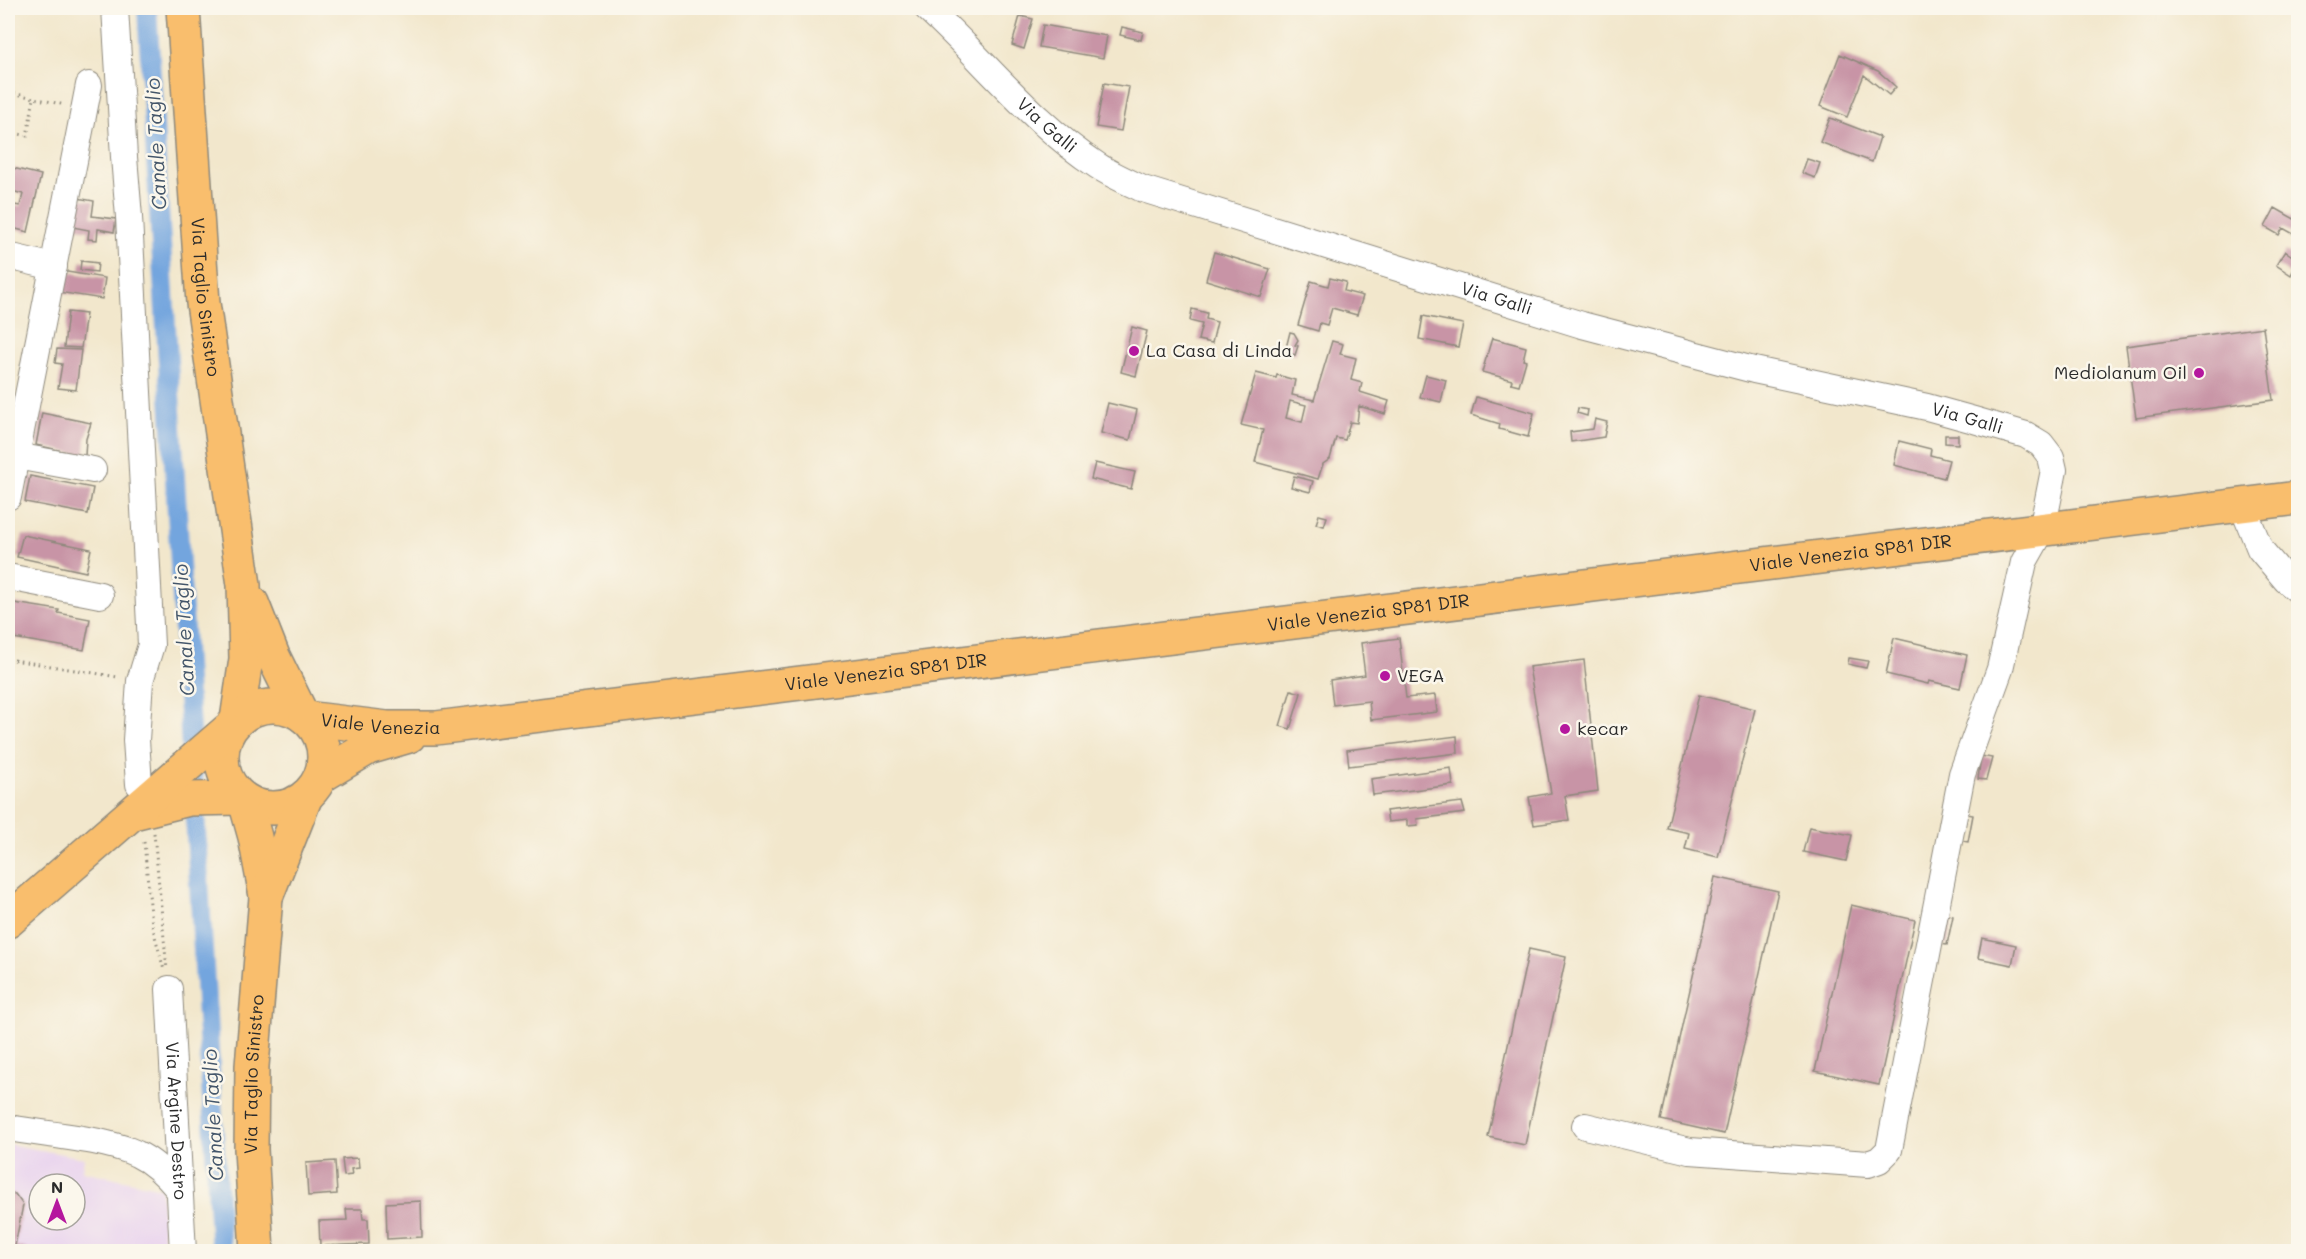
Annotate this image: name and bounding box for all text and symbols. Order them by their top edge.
water label: Canale Taglio [139,77,171,211]
street label: Via Galli [1012,92,1083,158]
street label: Via Taglio Sinistro [186,217,227,378]
street label: Via Galli [1458,275,1535,320]
place label: La Casa di Linda [1146,338,1292,362]
marker: La Casa di Linda [1127,344,1141,358]
place label: Mediolanum Oil [2054,360,2187,384]
marker: Mediolanum Oil [2192,366,2206,380]
street label: Via Galli [1929,396,2006,439]
street label: Viale Venezia SP81 DIR [1748,528,1953,577]
water label: Canale Taglio [167,563,199,697]
street label: Viale Venezia SP81 DIR [1266,587,1471,636]
street label: Viale Venezia SP81 DIR [783,647,988,696]
place label: VEGA [1397,663,1445,687]
marker: VEGA [1378,669,1392,683]
street label: Viale Venezia [319,707,441,739]
place label: kecar [1577,716,1629,740]
marker: kecar [1558,722,1572,736]
street label: Via Taglio Sinistro [238,993,269,1154]
street label: Via Argine Destro [161,1041,193,1201]
water label: Canale Taglio [196,1048,228,1182]
north arrow [27,1172,87,1232]
text: N [51,1176,63,1197]

